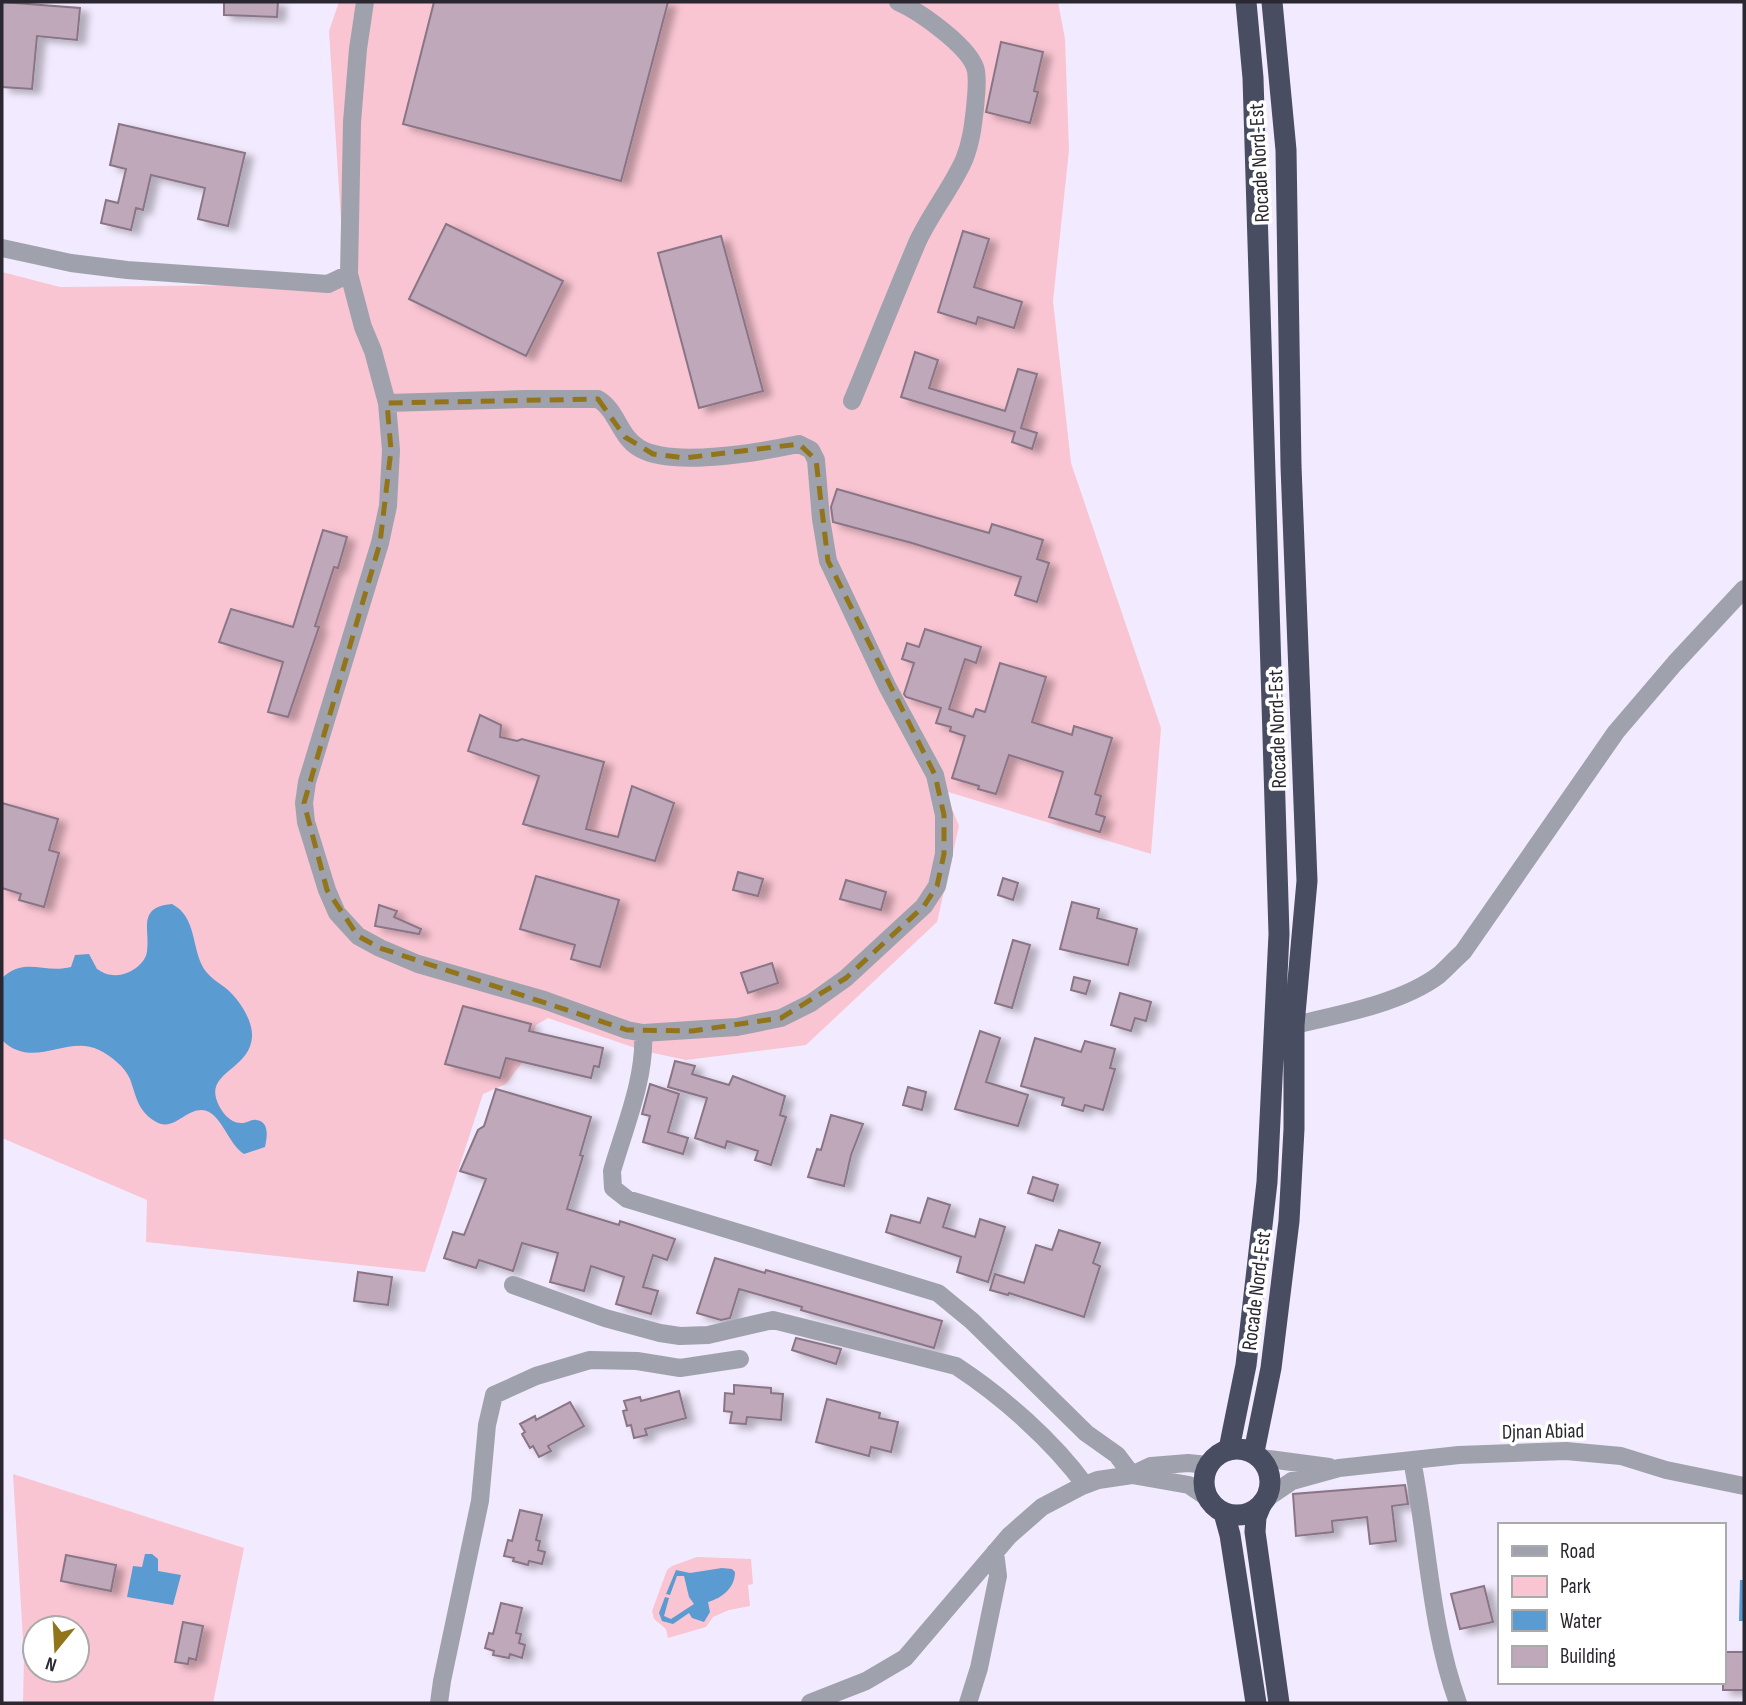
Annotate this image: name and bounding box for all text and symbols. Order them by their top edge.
street label: Rocade Nord-Est [1244,103,1275,223]
street label: Rocade Nord-Est [1263,669,1292,789]
street label: Rocade Nord-Est [1237,1230,1276,1352]
street label: Djnan Abiad [1502,1418,1584,1445]
legend [1498,1523,1725,1684]
text: Road [1560,1539,1595,1564]
text: Park [1560,1574,1591,1599]
text: Water [1560,1609,1602,1634]
north arrow [21,1614,91,1684]
text: Building [1560,1644,1616,1669]
text: N [43,1651,60,1676]

